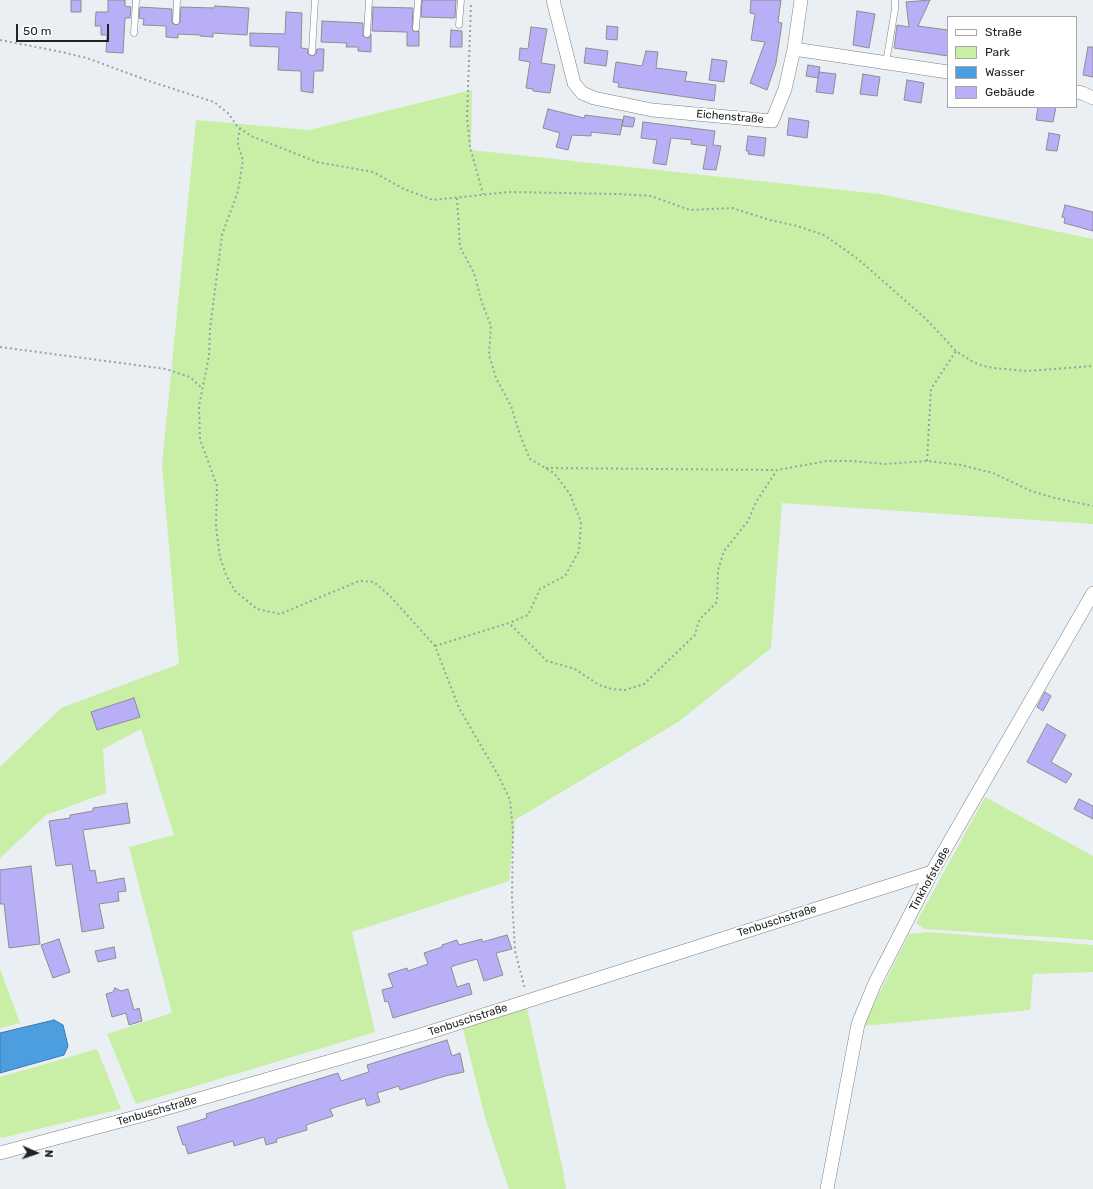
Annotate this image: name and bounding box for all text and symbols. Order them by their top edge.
scale bar [18,16,111,42]
legend [947,16,1077,108]
text: 50 m [23,24,51,38]
text: Straße [985,25,1022,39]
text: Park [985,45,1010,59]
text: Wasser [985,65,1025,79]
text: Gebäude [985,85,1035,99]
street label: Eichenstraße [696,107,764,127]
street label: Tinkhofstraße [907,845,953,913]
street label: Tenbuschstraße [736,902,818,940]
street label: Tenbuschstraße [427,1001,509,1039]
street label: Tenbuschstraße [116,1093,198,1129]
north arrow [16,1133,56,1173]
text: N [42,1149,55,1158]

